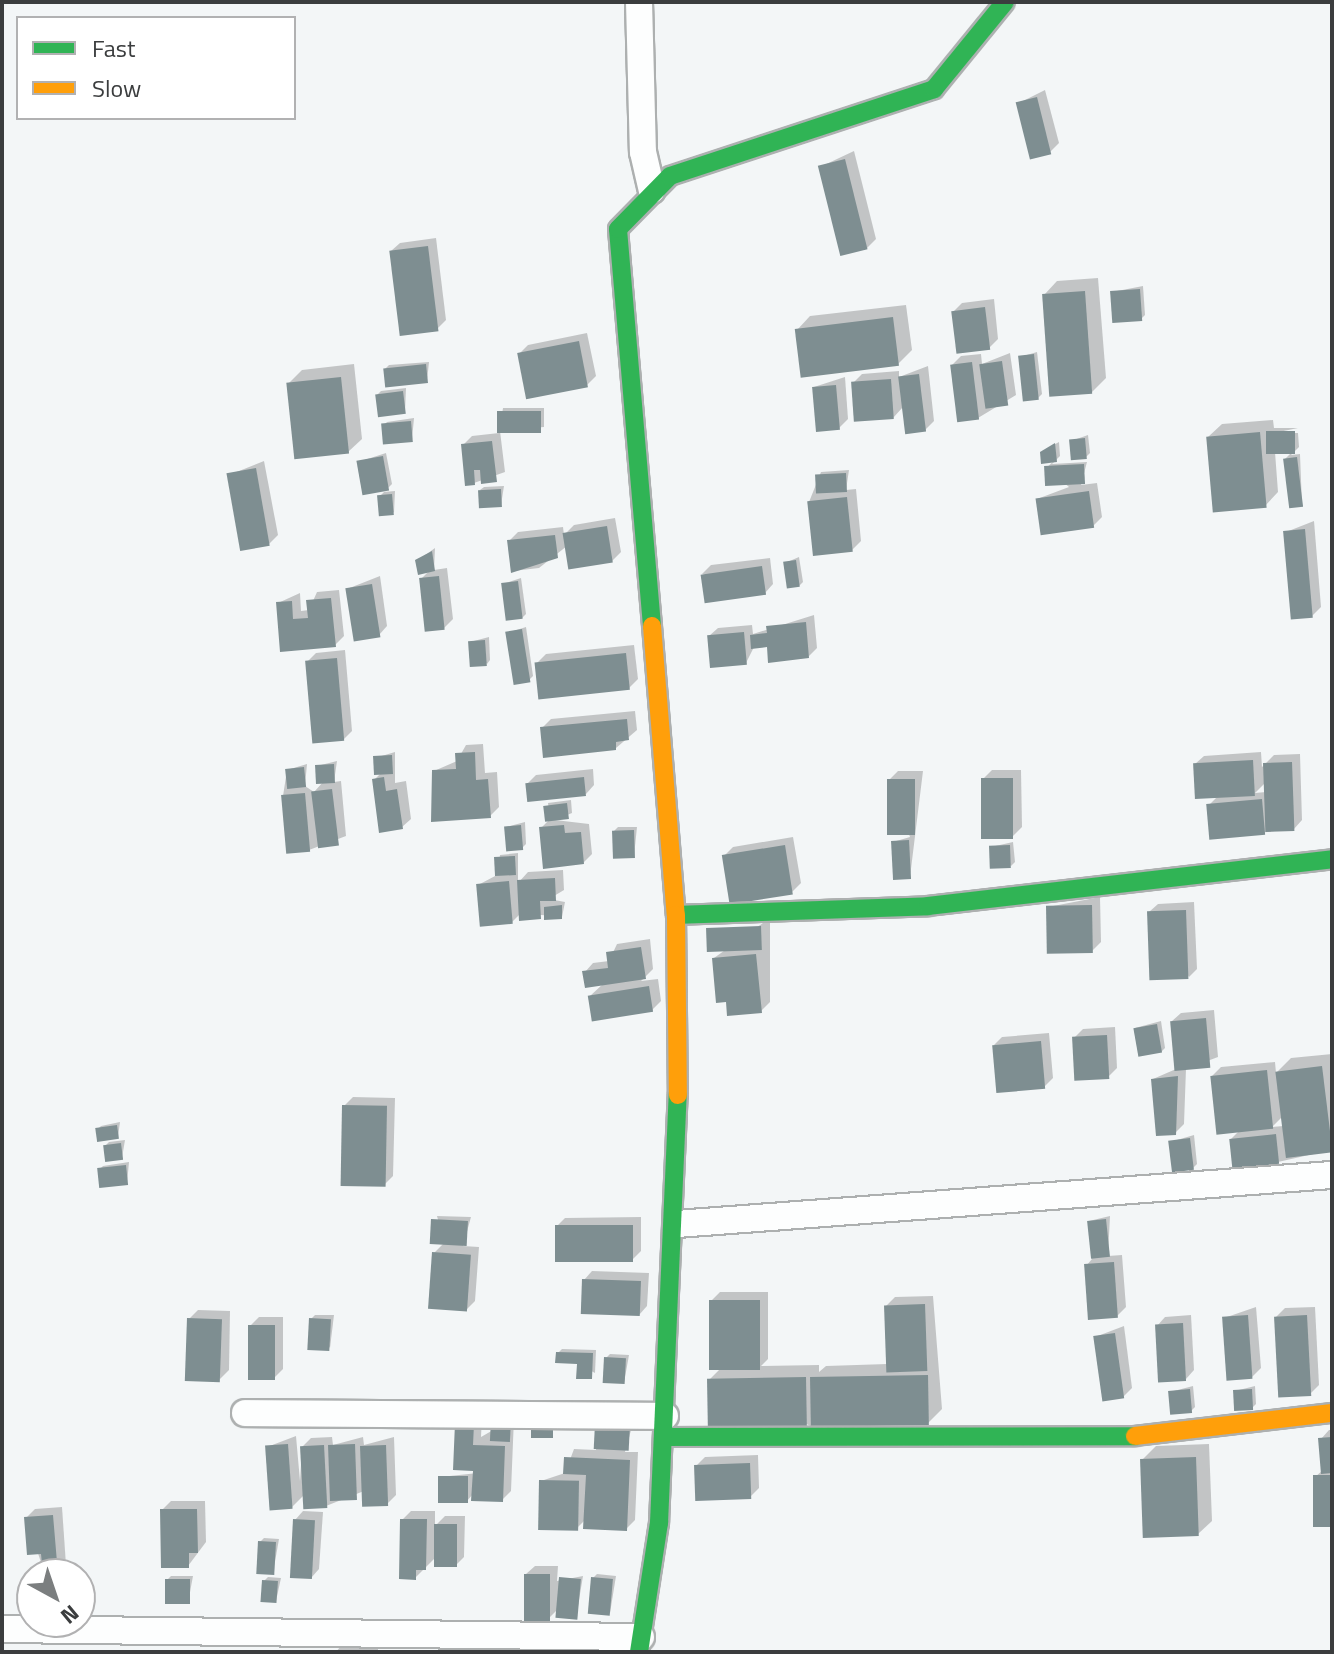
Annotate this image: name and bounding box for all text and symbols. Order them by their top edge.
legend [16,16,296,120]
text: Fast [92,30,135,66]
text: Slow [92,70,141,106]
north arrow [16,1558,96,1638]
text: N [53,1597,87,1633]

